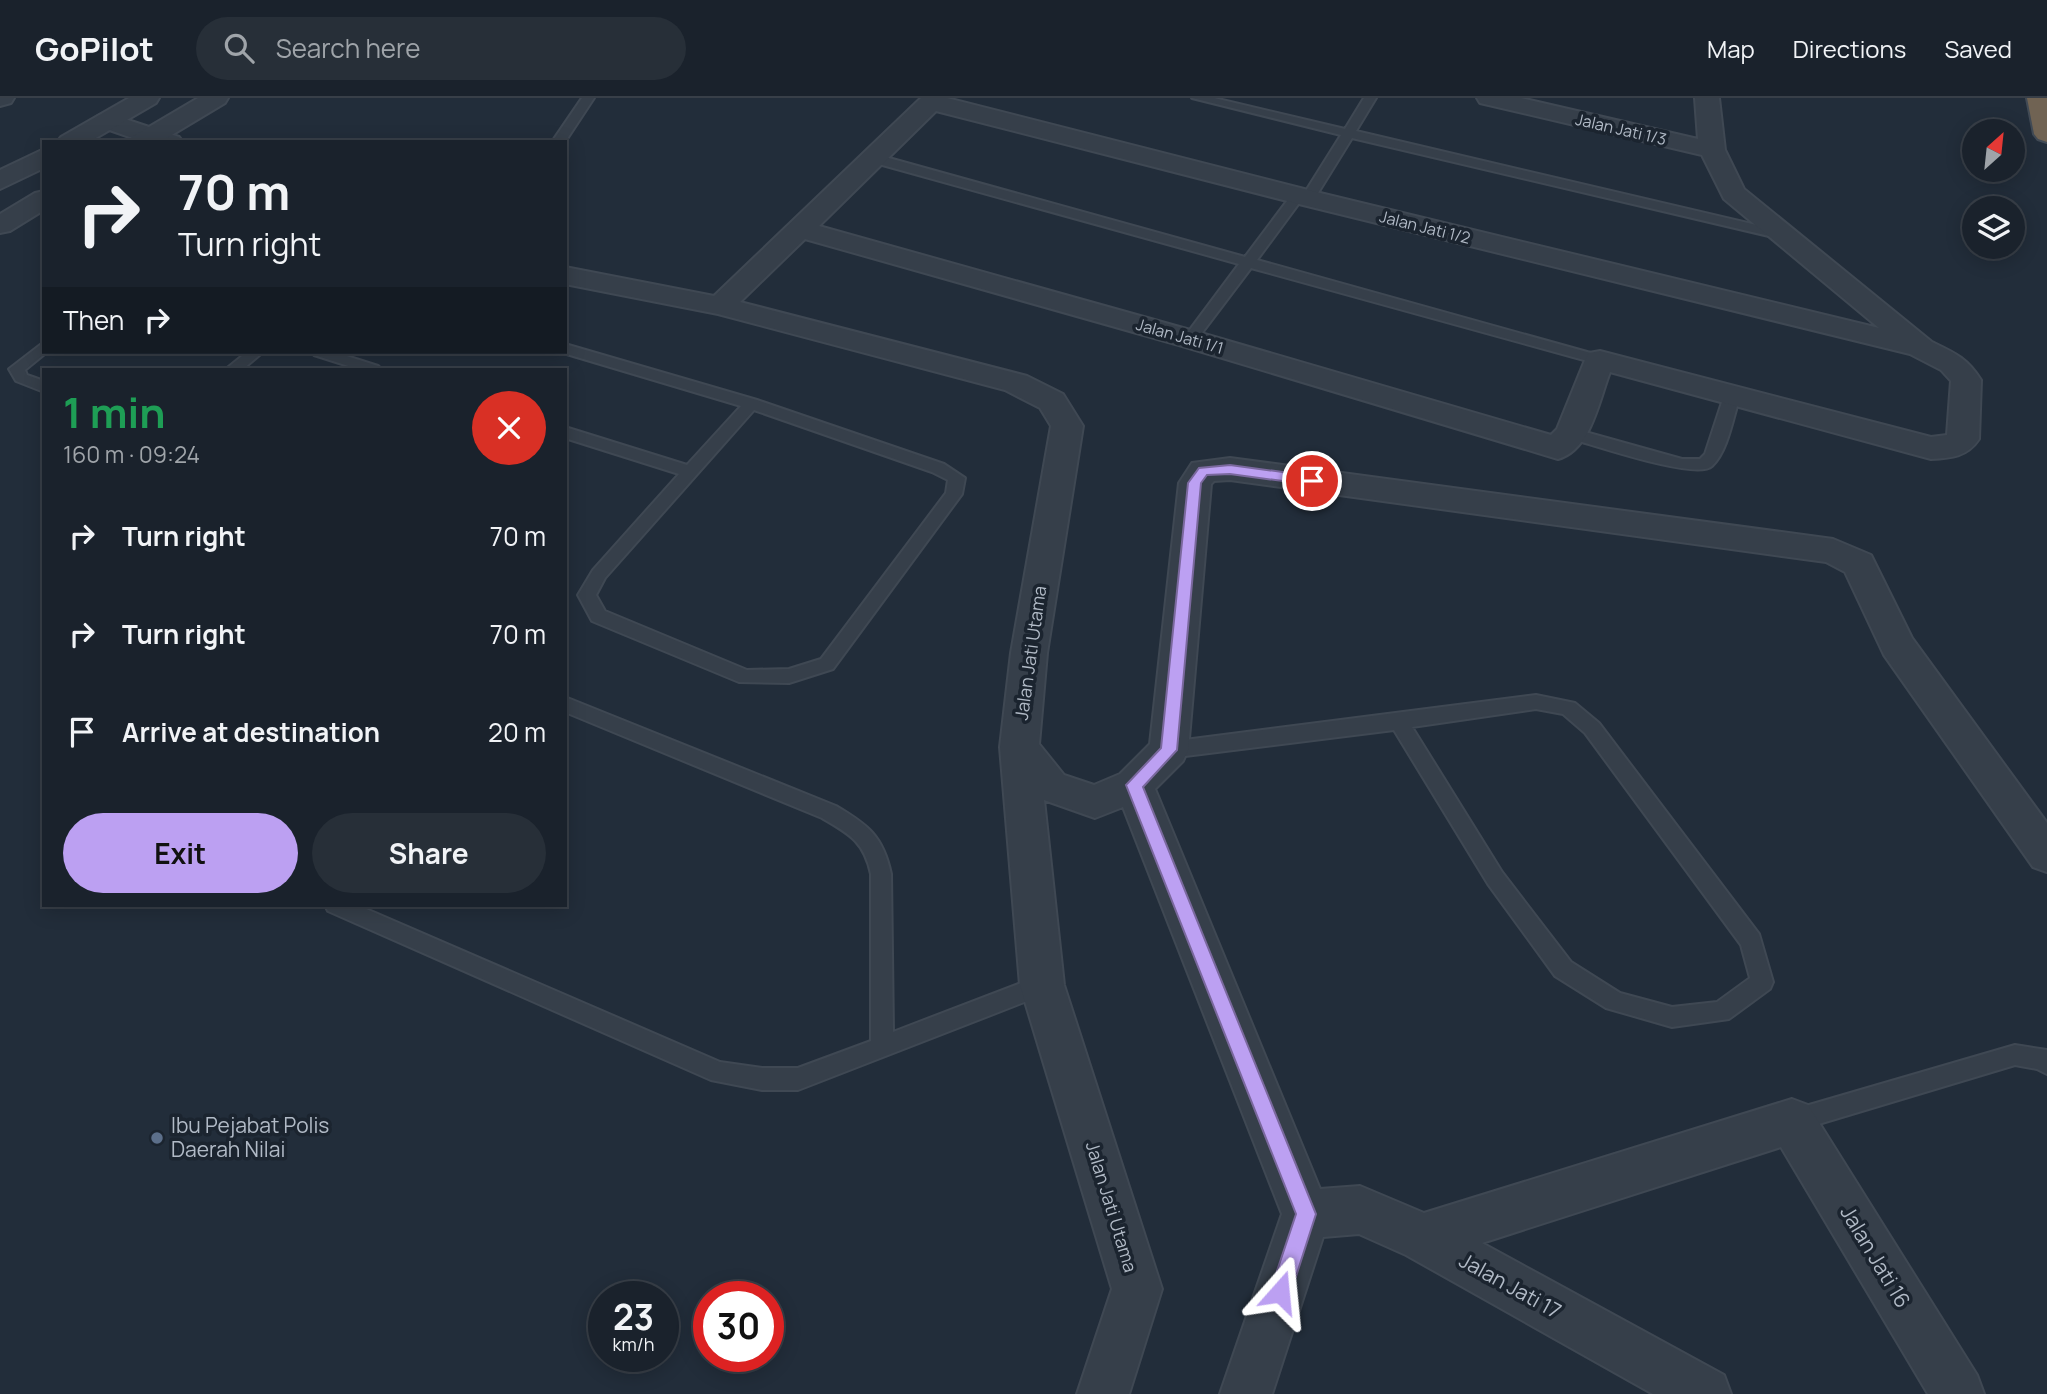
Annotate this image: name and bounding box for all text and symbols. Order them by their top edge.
search box [196,17,686,80]
text: GoPilot [35,26,154,71]
icon: search [220,29,258,67]
text: Search here [276,30,420,66]
text: Map [1707,32,1755,65]
text: Directions [1793,32,1906,65]
text: Saved [1944,32,2012,65]
street label: Jalan Jati 1/3 [1573,108,1669,150]
north arrow [1962,119,2025,182]
map controls [1962,119,2025,259]
text: 70 m [178,158,290,225]
icon: right [63,168,154,259]
button: layers [1962,196,2025,259]
street label: Jalan Jati 1/2 [1377,205,1473,249]
text: Turn right [178,222,321,266]
icon: right [138,301,176,339]
text: Then [63,302,124,338]
street label: Jalan Jati 1/1 [1134,313,1226,359]
text: 1 min [63,383,166,441]
button: close [472,391,546,465]
text: 160 m · 09:24 [63,438,200,470]
pin [1282,451,1342,511]
icon: arrive [1293,462,1331,500]
icon: right [63,517,101,555]
text: Turn right [122,518,246,554]
text: 70 m [490,518,546,554]
street label: Jalan Jati Utama [1009,584,1051,722]
icon: right [63,615,101,653]
text: Turn right [122,616,246,652]
text: 70 m [490,616,546,652]
icon: arrive [63,713,101,751]
text: Arrive at destination [122,714,380,750]
text: 20 m [488,714,546,750]
button: Exit [63,813,298,893]
button: Share [312,813,546,893]
place label: Ibu Pejabat Polis Daerah Nilai [171,1111,329,1163]
marker: Ibu Pejabat Polis Daerah Nilai [149,1130,165,1146]
street label: Jalan Jati Utama [1081,1138,1143,1275]
street label: Jalan Jati 16 [1834,1200,1917,1313]
street label: Jalan Jati 17 [1455,1246,1566,1325]
position arrow [1243,1255,1317,1329]
speed limit sign: 30 [693,1281,784,1372]
text: 23 [613,1293,654,1341]
text: km/h [613,1332,654,1356]

